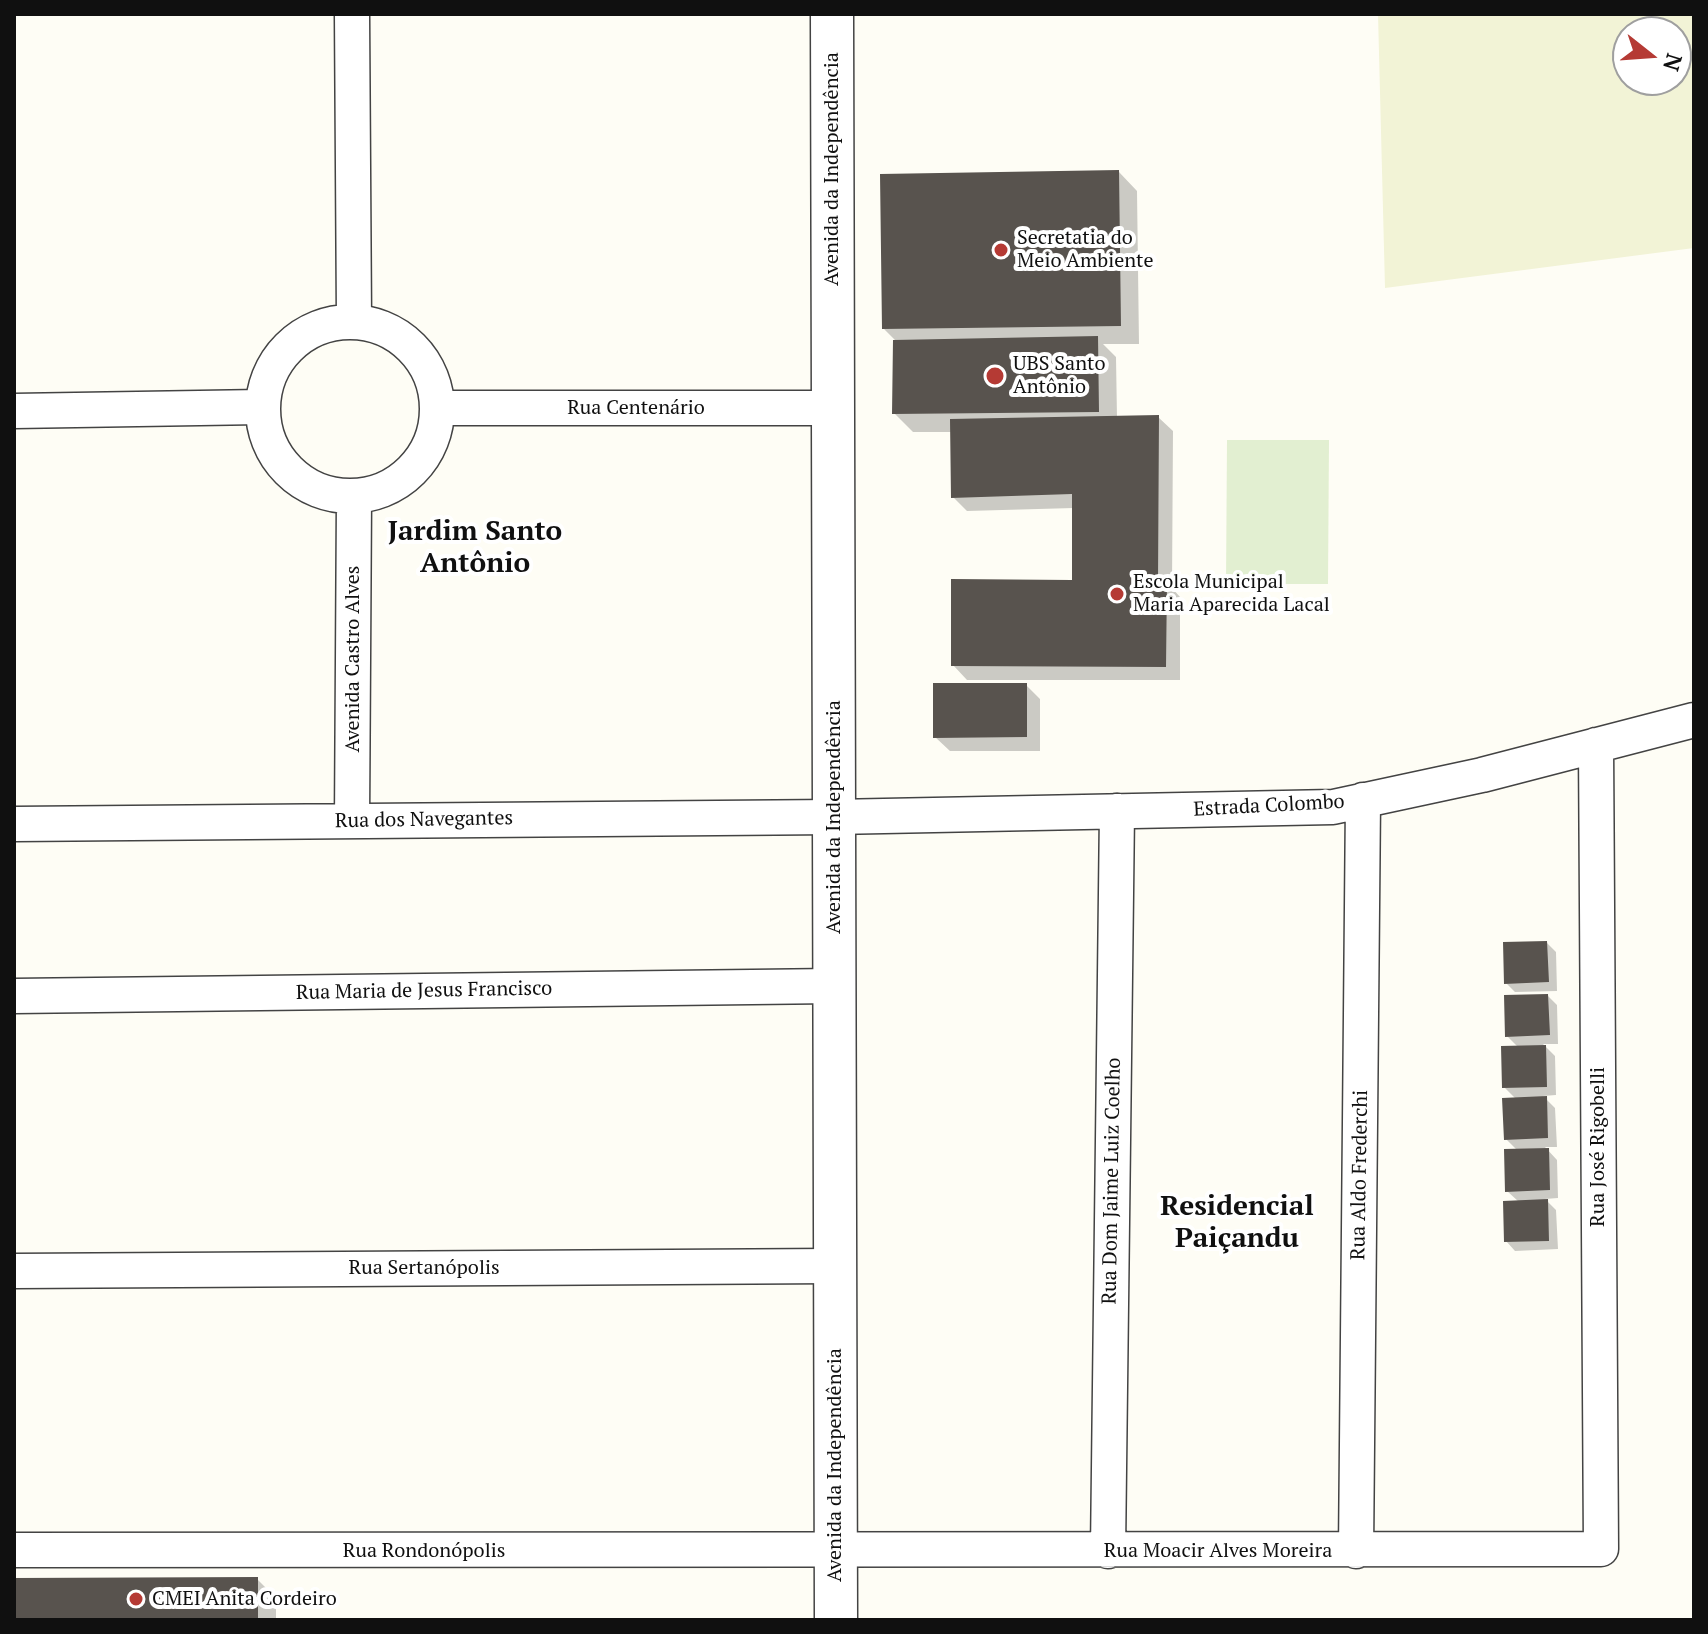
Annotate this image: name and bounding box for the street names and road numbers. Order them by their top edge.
street label: Avenida da Independência [820,52,844,286]
street label: Rua Centenário [567,396,705,420]
street label: Avenida Castro Alves [341,566,365,752]
street label: Avenida da Independência [822,700,846,934]
street label: Estrada Colombo [1193,790,1345,822]
street label: Rua dos Navegantes [335,806,513,834]
street label: Rua Maria de Jesus Francisco [296,977,552,1005]
street label: Rua Dom Jaime Luiz Coelho [1098,1057,1126,1305]
street label: Rua José Rigobelli [1586,1067,1610,1227]
street label: Rua Aldo Frederchi [1347,1090,1373,1260]
street label: Rua Sertanópolis [348,1256,500,1280]
street label: Avenida da Independência [823,1348,847,1582]
street label: Rua Rondonópolis [343,1539,505,1563]
street label: Rua Moacir Alves Moreira [1104,1539,1332,1563]

